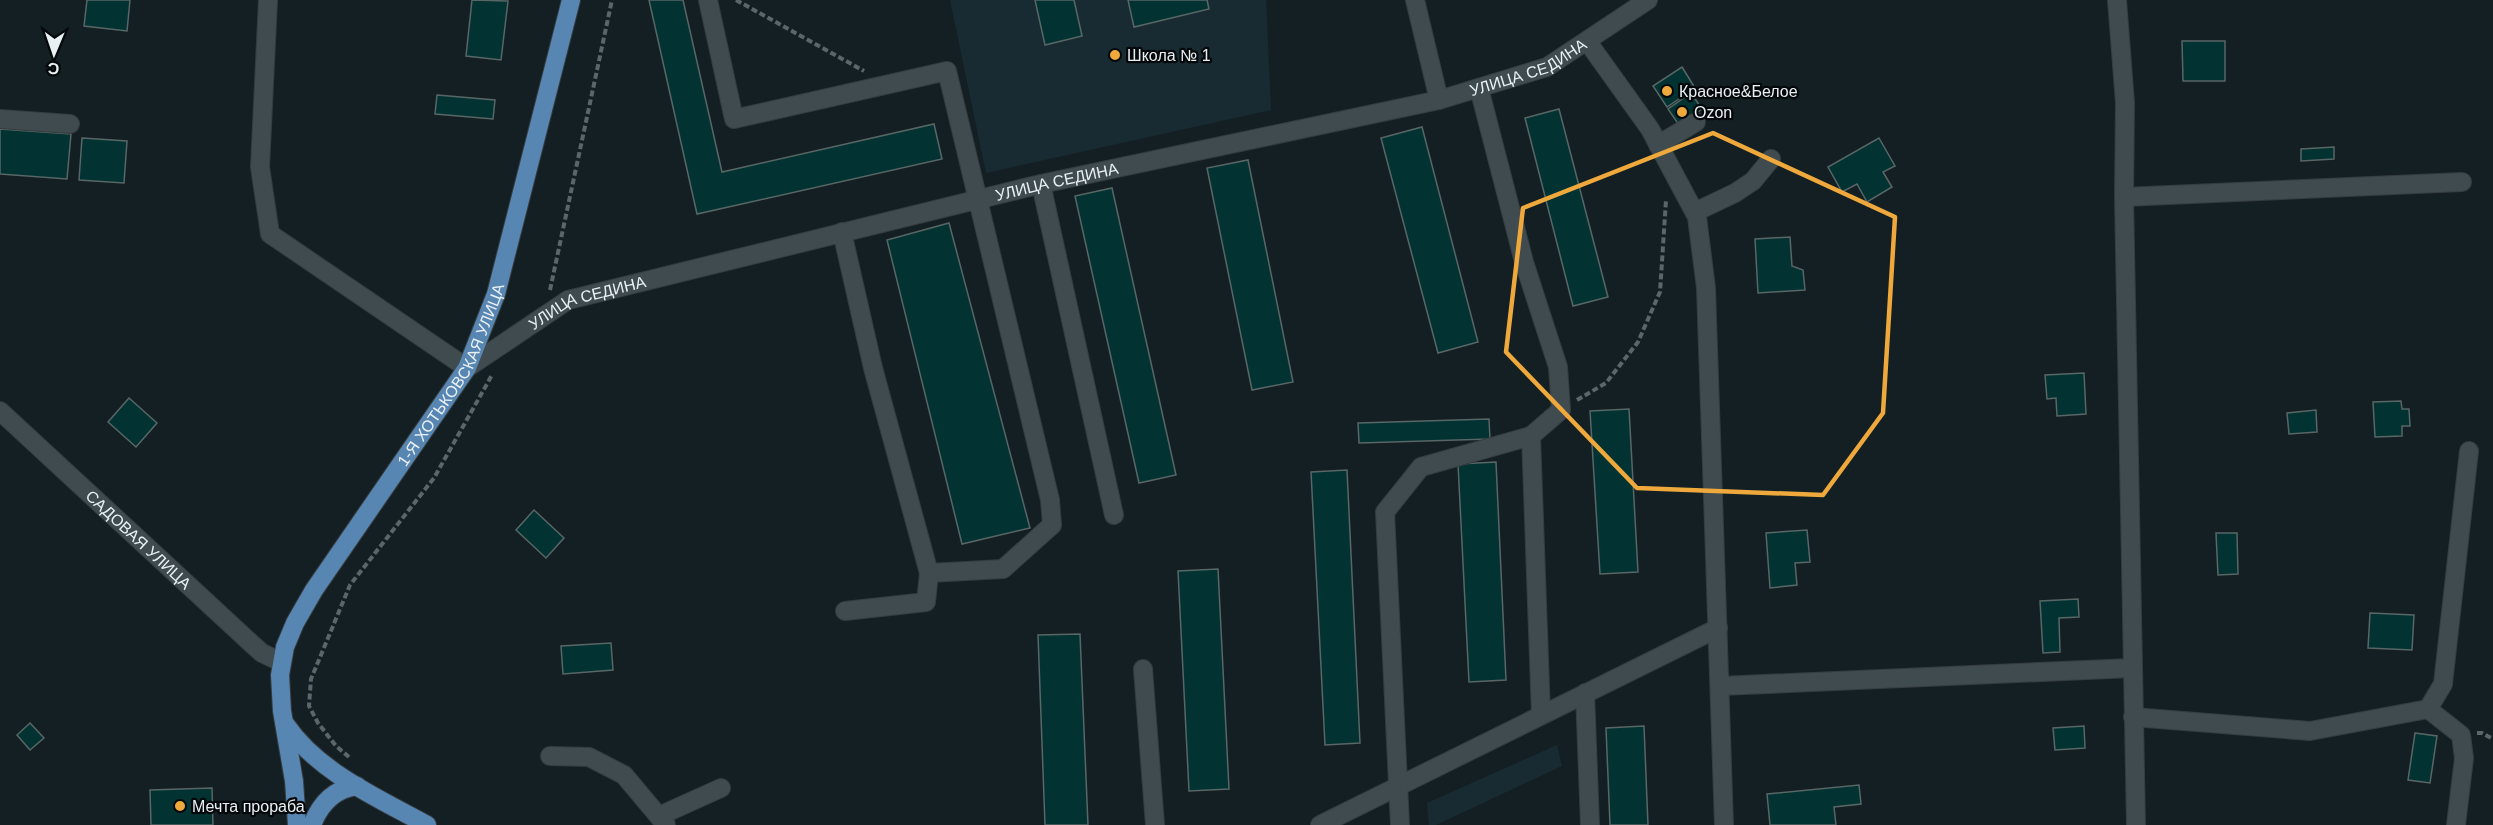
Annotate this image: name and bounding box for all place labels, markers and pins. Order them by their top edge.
place label: Школа № 1 [1127,47,1211,64]
marker: Школа № 1 [1108,48,1122,62]
place label: Красное&Белое [1679,83,1798,100]
marker: Красное&Белое [1660,84,1674,98]
place label: Ozon [1694,104,1732,121]
marker: Ozon [1675,105,1689,119]
place label: Мечта прораба [192,798,305,815]
marker: Мечта прораба [173,799,187,813]

